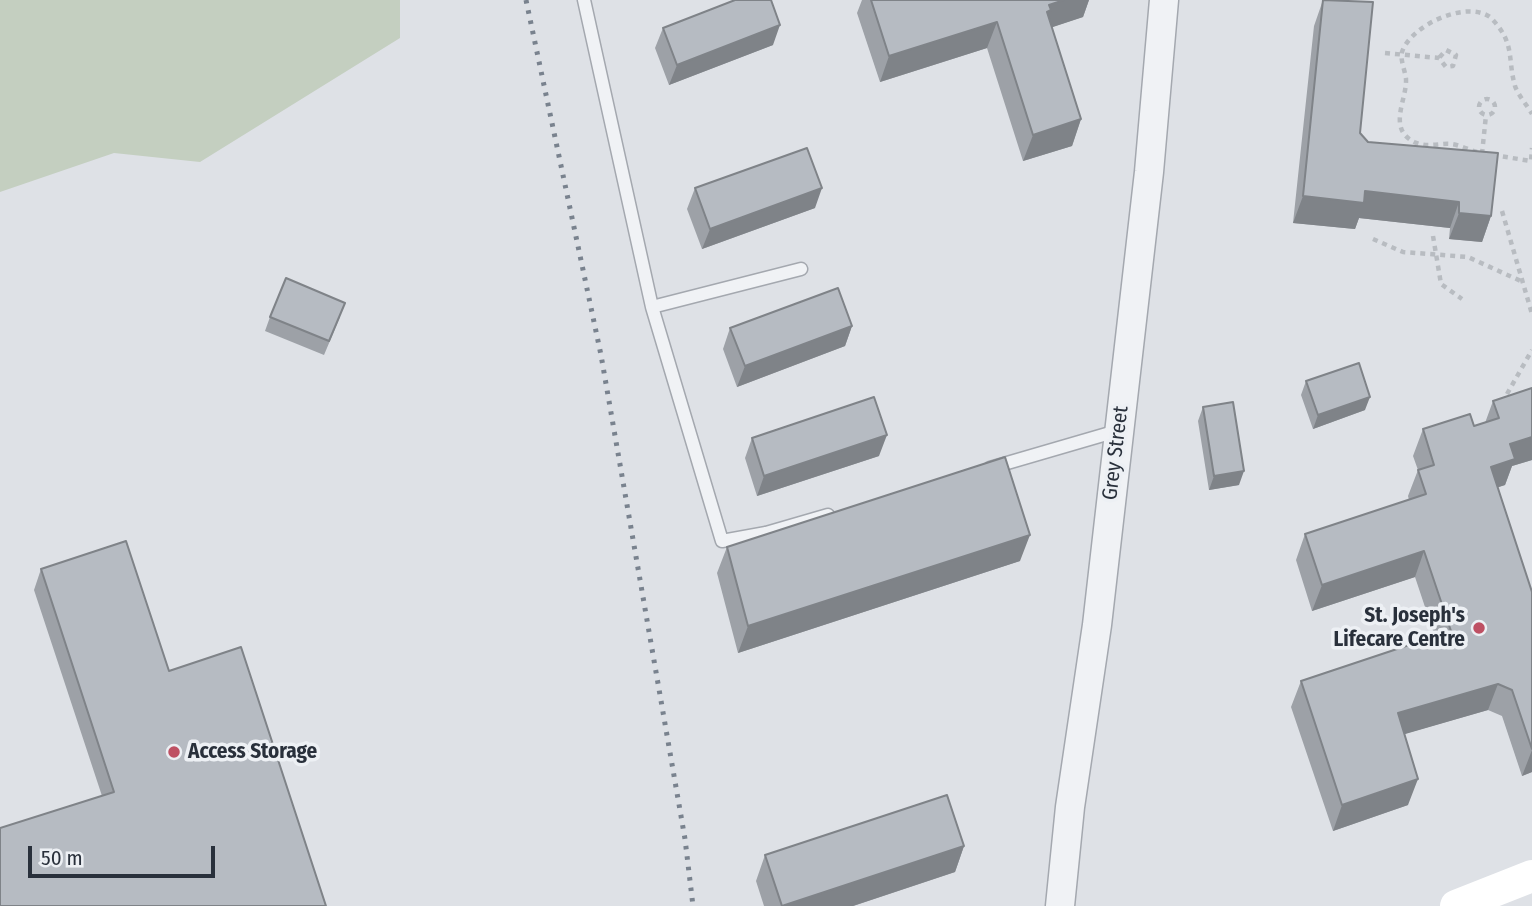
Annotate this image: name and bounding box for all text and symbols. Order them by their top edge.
street label: Grey Street [1098,404,1134,502]
place label: St. Joseph's Lifecare Centre [1334,603,1465,653]
marker: St. Joseph's Lifecare Centre [1471,620,1487,636]
place label: Access Storage [188,739,317,765]
marker: Access Storage [166,744,182,760]
scale bar [32,832,219,876]
text: 50 m [41,845,83,871]

